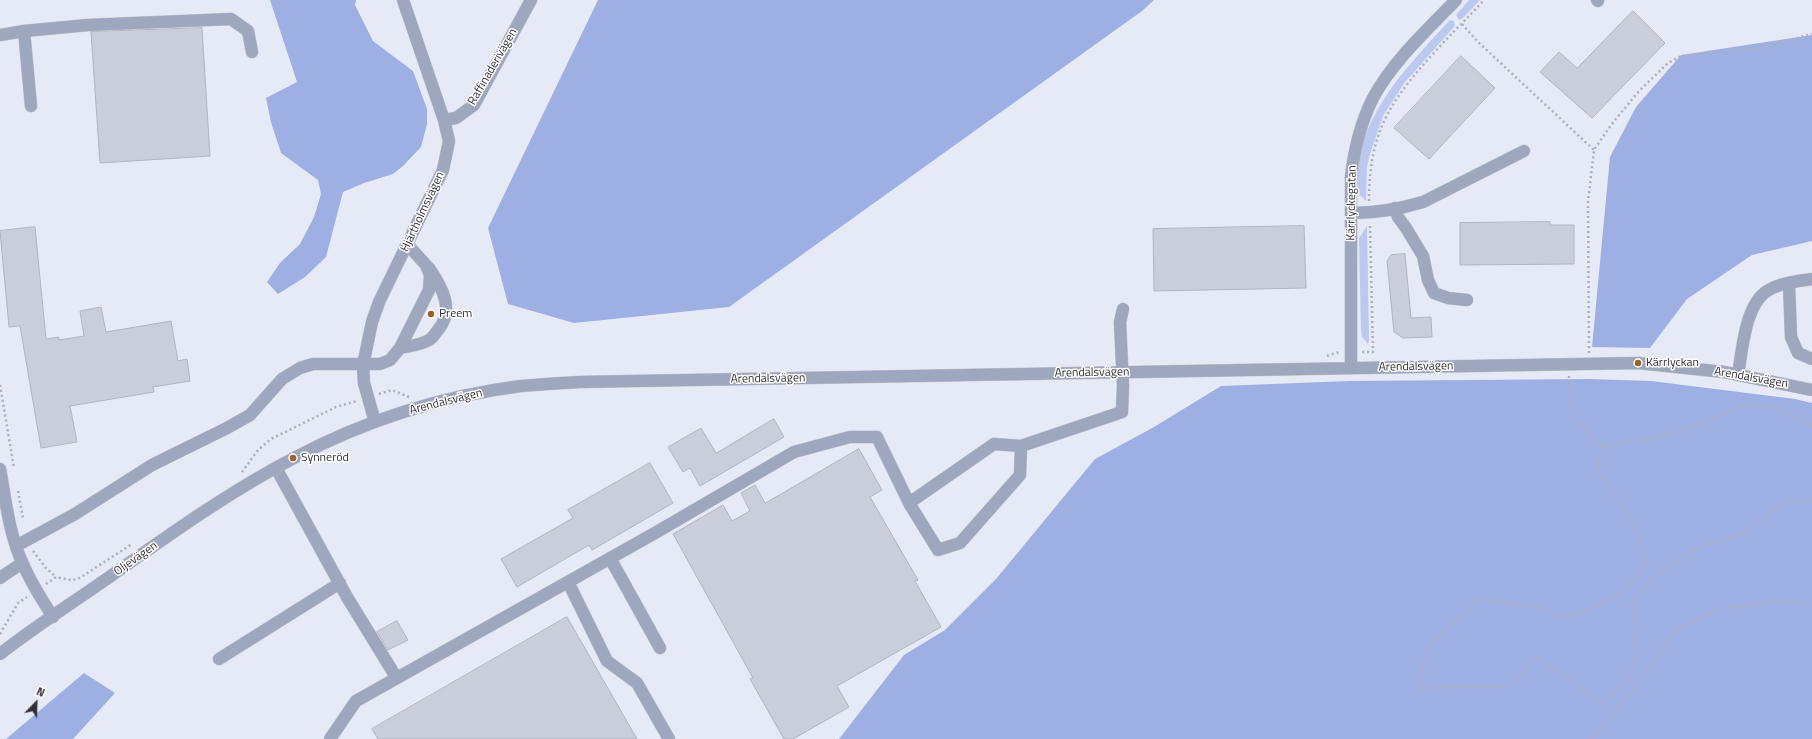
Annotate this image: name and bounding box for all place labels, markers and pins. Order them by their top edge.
place label: Preem [439,307,472,321]
marker: Preem [426,309,436,319]
place label: Kärrlyckan [1646,356,1699,370]
marker: Kärrlyckan [1633,358,1643,368]
place label: Synneröd [301,451,349,465]
marker: Synneröd [288,453,298,463]

